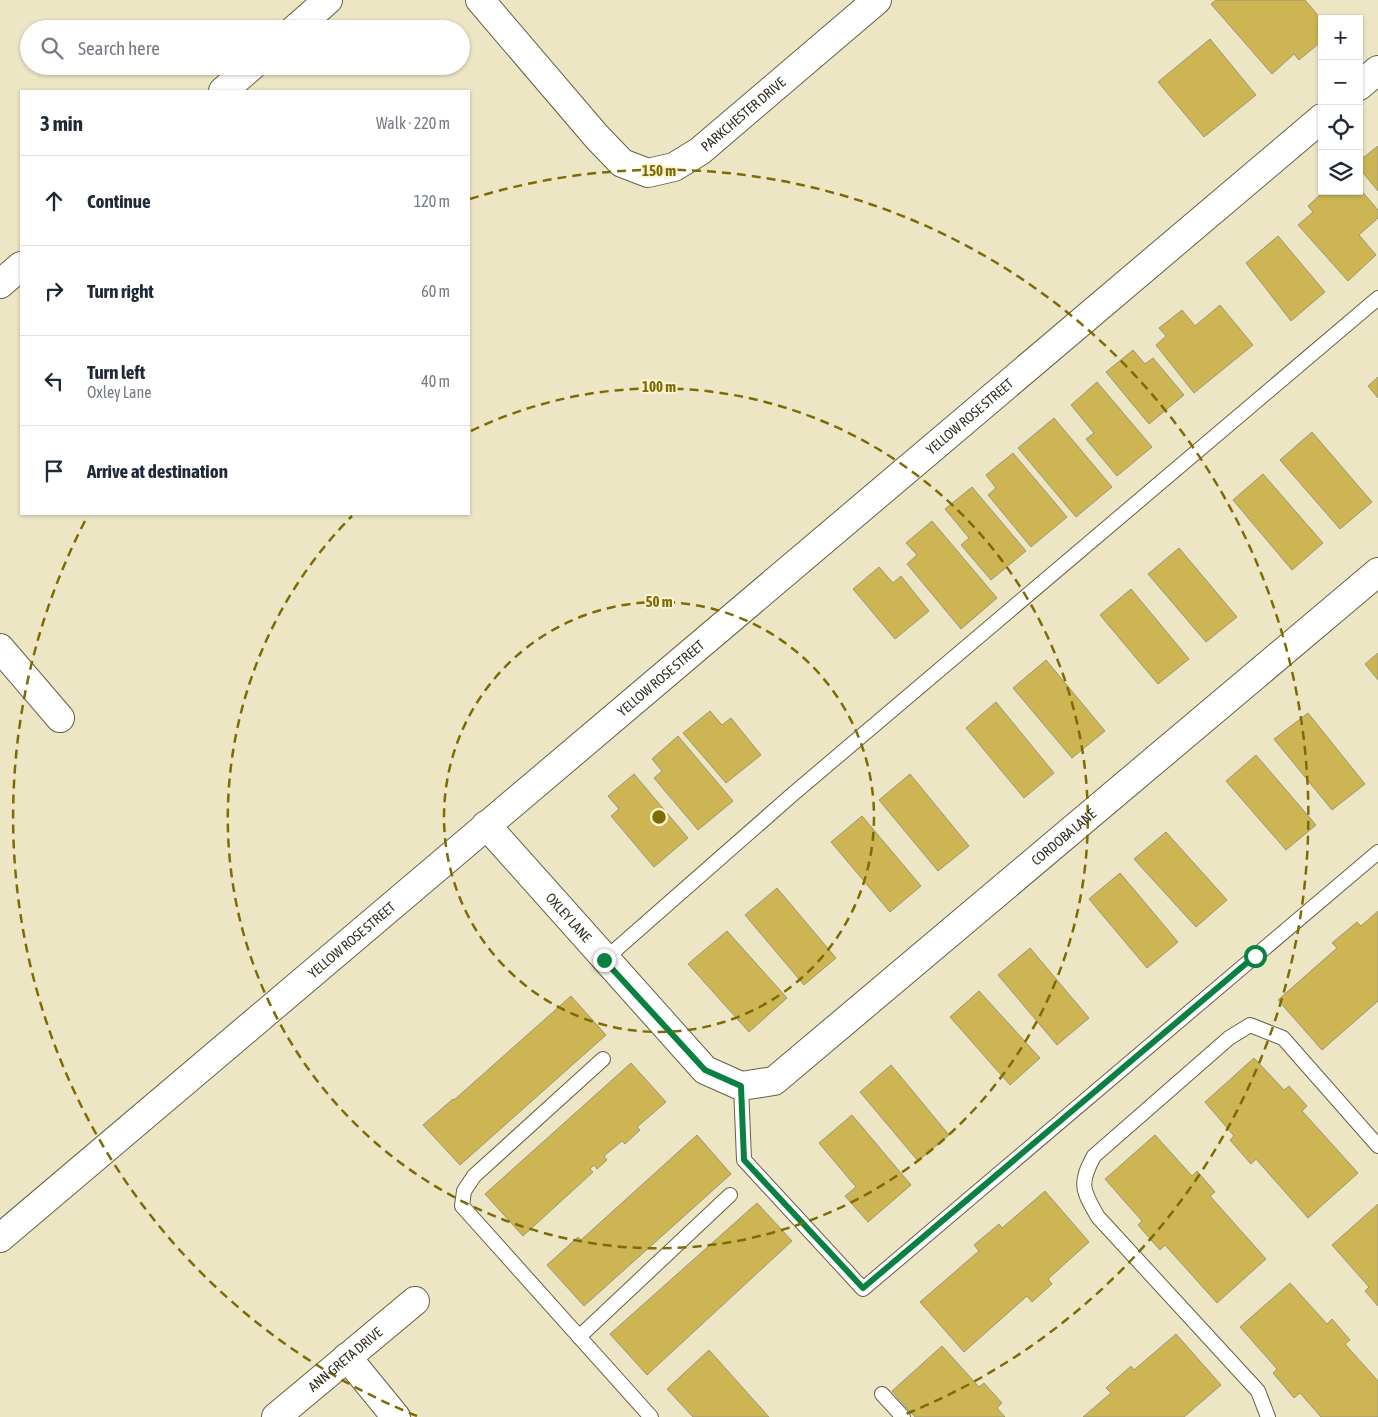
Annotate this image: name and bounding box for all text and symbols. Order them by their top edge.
map controls [1318,15,1363,195]
button: + [1318,15,1363,60]
search box [20,20,470,75]
icon: search [38,34,66,62]
text: Search here [78,37,160,59]
button: − [1318,60,1363,105]
street label: PARKCHESTER DRIVE [698,74,788,154]
button: locate [1318,105,1363,150]
text: 3 min [40,111,83,135]
text: Walk · 220 m [376,114,450,132]
button: layers [1318,150,1363,195]
text: 150 m [642,162,676,179]
icon: ahead [40,187,68,215]
text: Continue [87,190,151,212]
text: 120 m [414,192,450,210]
icon: right [40,277,68,305]
text: Turn right [87,280,154,302]
text: 60 m [421,282,450,300]
text: Turn left [87,361,145,383]
icon: left [40,367,68,395]
text: 40 m [421,372,450,390]
street label: YELLOW ROSE STREET [923,375,1016,458]
text: 100 m [642,378,676,395]
text: Oxley Lane [87,383,151,401]
icon: arrive [40,457,68,485]
text: Arrive at destination [87,460,228,482]
text: 50 m [646,593,673,610]
street label: YELLOW ROSE STREET [614,637,707,720]
street label: CORDOBA LANE [1028,805,1099,869]
centre of rings [650,808,668,826]
street label: OXLEY LANE [543,890,595,945]
street label: YELLOW ROSE STREET [305,899,398,981]
route start [1244,945,1267,968]
route end [593,949,616,972]
street label: ANN GRETA DRIVE [305,1324,385,1395]

